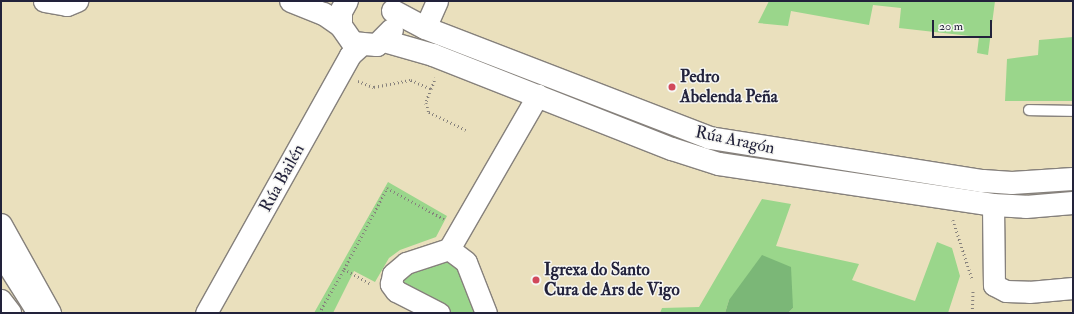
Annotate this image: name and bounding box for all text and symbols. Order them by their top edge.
scale bar [934,12,994,38]
text: 20 m [939,19,963,34]
place label: Pedro Abelenda Peña [680,67,778,107]
marker: Pedro Abelenda Peña [667,82,677,92]
street label: Rúa Aragón [693,122,777,158]
street label: Rúa Bailén [255,141,309,215]
place label: Igrexa do Santo Cura de Ars de Vigo [544,260,680,300]
marker: Igrexa do Santo Cura de Ars de Vigo [531,275,541,285]

